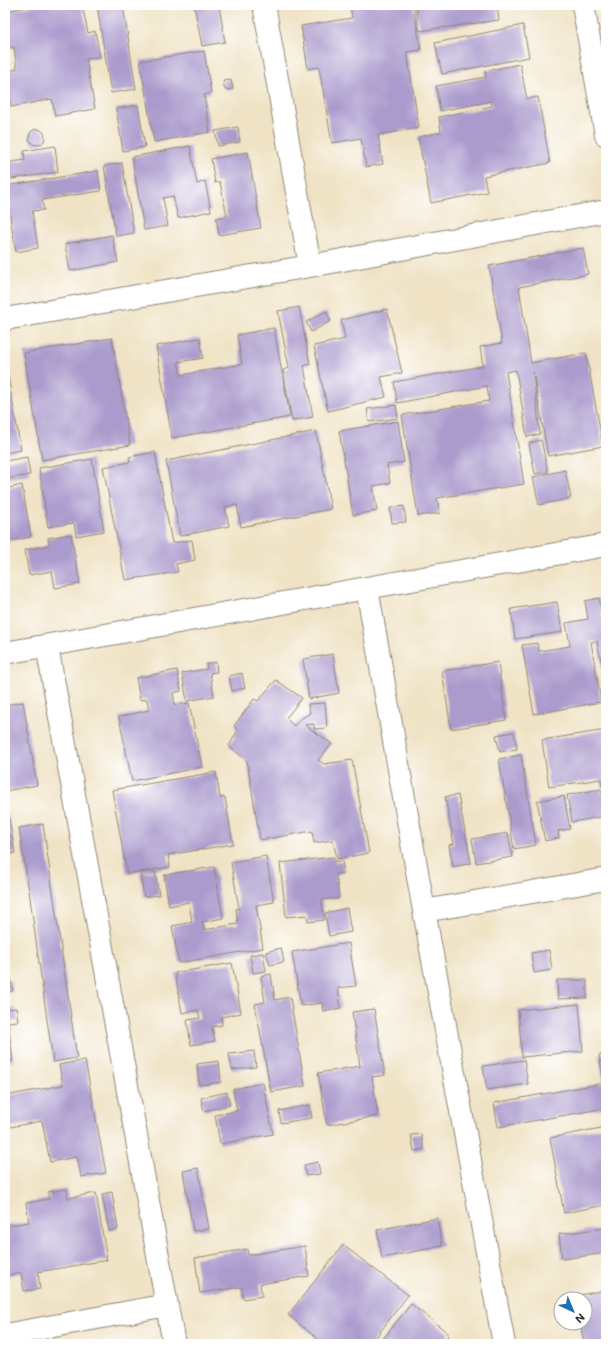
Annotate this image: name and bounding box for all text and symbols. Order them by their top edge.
north arrow [553,1291,593,1331]
text: N [572,1310,589,1327]

